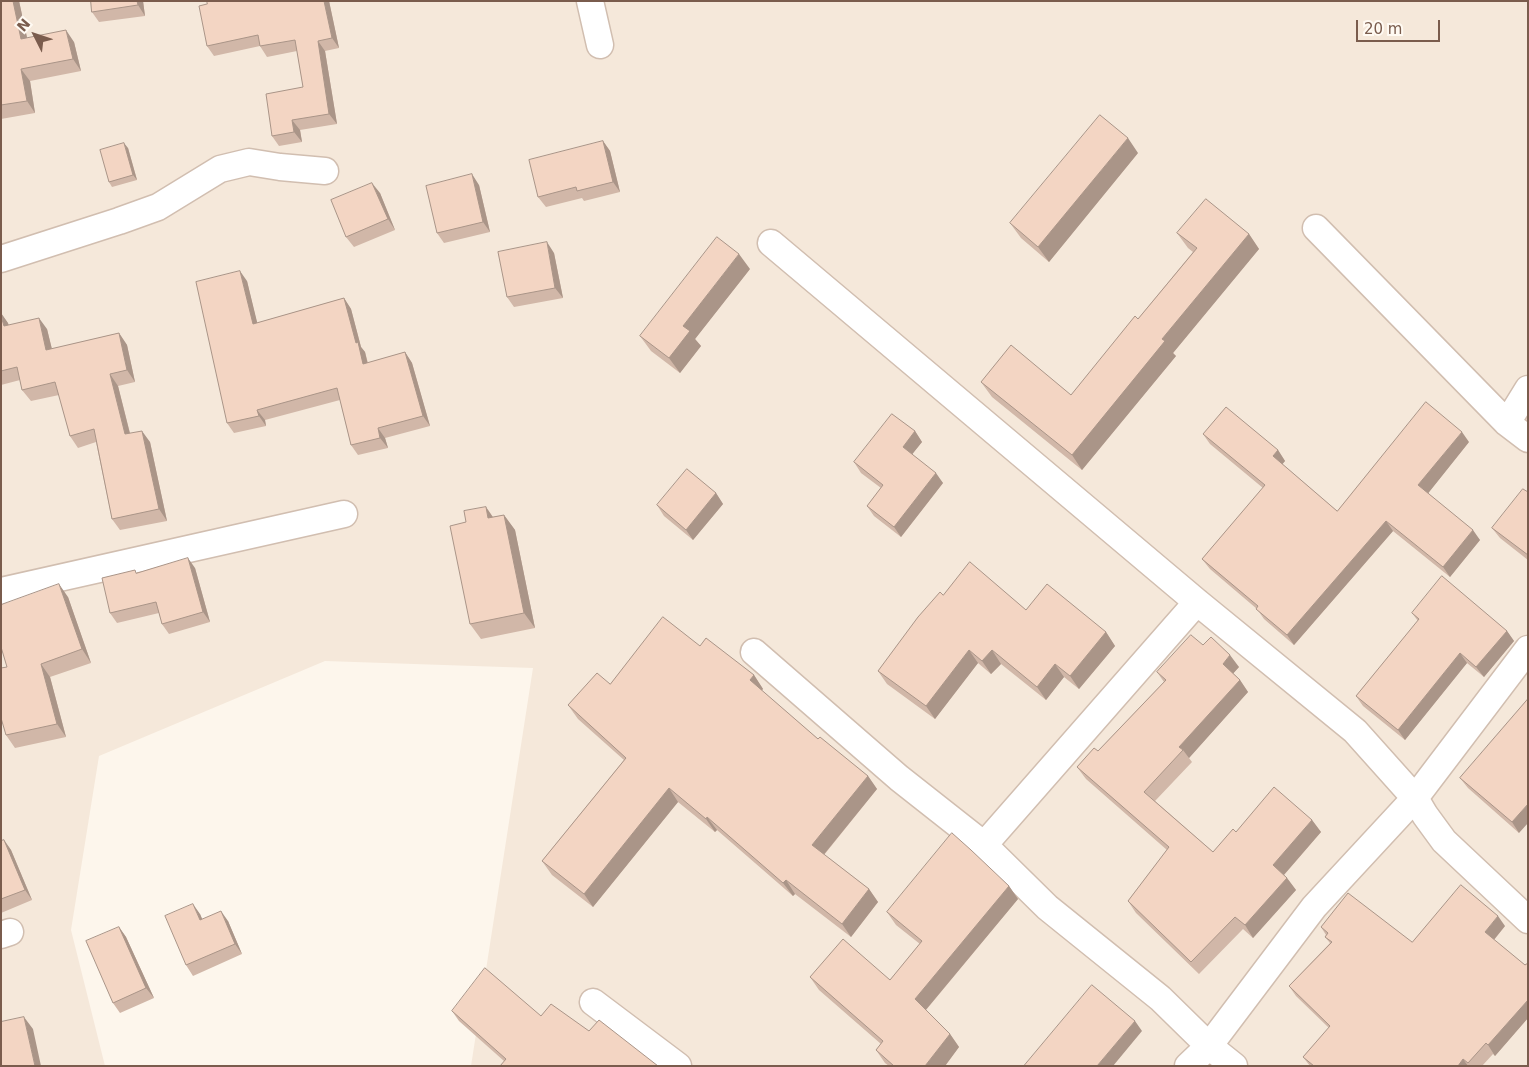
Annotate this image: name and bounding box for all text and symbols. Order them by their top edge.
north arrow [10,10,60,60]
scale bar [1359,10,1443,42]
text: N [14,15,34,35]
text: 20 m [1364,20,1402,38]

